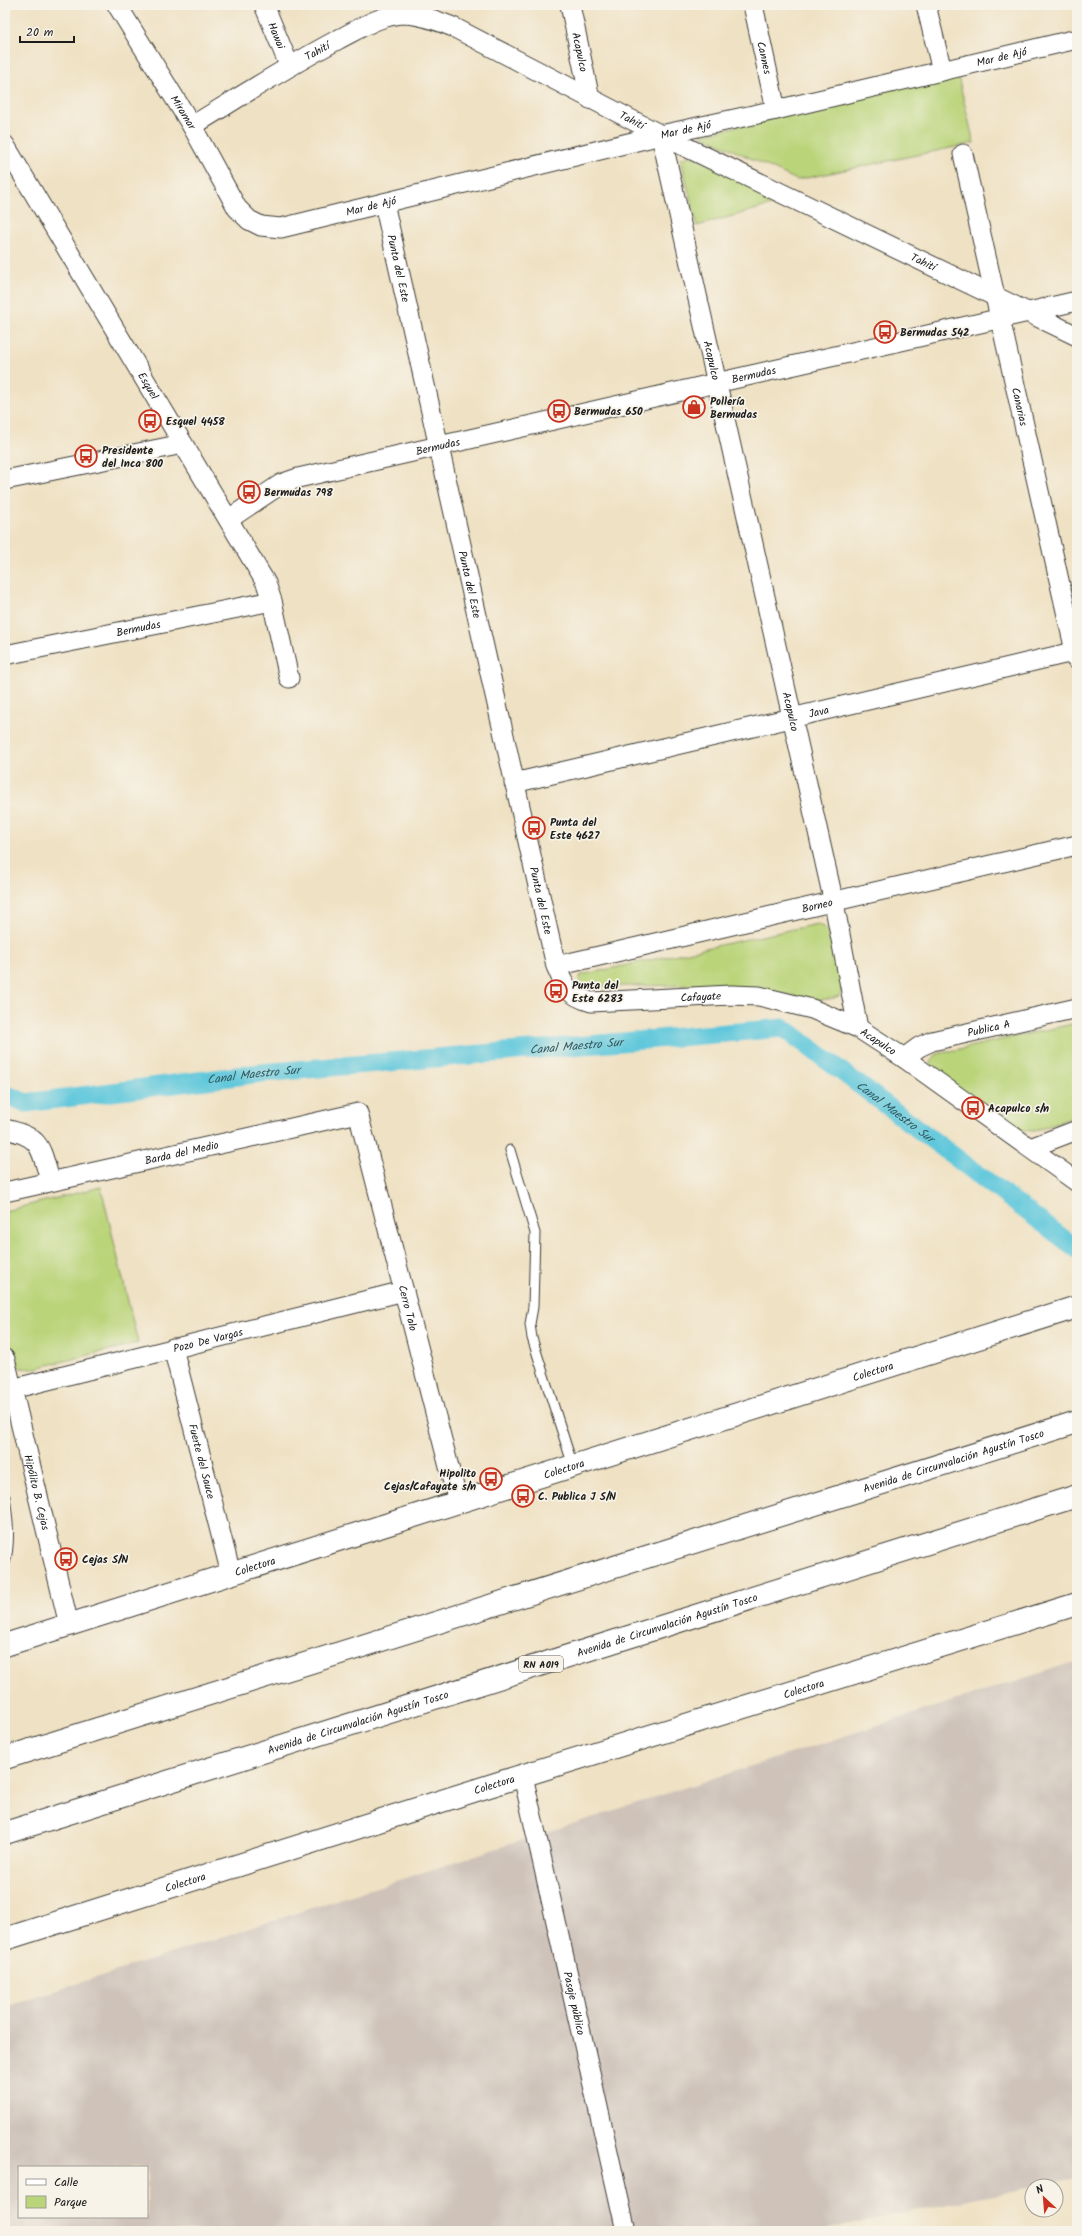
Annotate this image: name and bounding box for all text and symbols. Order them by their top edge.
scale bar [20,18,74,44]
street label: Hawai [262,20,290,52]
text: 20 m [26,23,54,42]
street label: Acapulco [566,31,592,74]
street label: Tahití [302,36,336,66]
street label: Cannes [751,40,776,76]
street label: Mar de Ajó [975,43,1030,72]
street label: Miramar [165,92,201,134]
street label: Tahití [616,107,650,136]
street label: Mar de Ajó [659,116,714,145]
street label: Mar de Ajó [344,192,399,222]
street label: Punta del Este [381,233,414,304]
street label: Tahití [907,249,941,278]
bus stop icon: Bermudas 542 [872,319,898,345]
place label: Bermudas 542 [900,324,969,342]
street label: Acapulco [698,339,724,382]
street label: Bermudas [730,362,778,389]
street label: Esquel [132,369,163,403]
street label: Canarias [1006,386,1032,428]
place label: Pollería Bermudas [710,393,758,424]
shop icon: Pollería Bermudas [681,394,707,420]
bus stop icon: Bermudas 650 [546,398,572,424]
place label: Bermudas 650 [574,403,643,421]
bus stop icon: Esquel 4458 [137,408,163,434]
place label: Esquel 4458 [166,413,225,431]
street label: Bermudas [414,433,462,461]
place label: Presidente del Inca 800 [102,442,163,473]
bus stop icon: Presidente del Inca 800 [73,443,99,469]
bus stop icon: Bermudas 798 [236,479,262,505]
place label: Bermudas 798 [264,484,333,502]
street label: Punta del Este [453,549,485,620]
street label: Bermudas [115,616,163,642]
street label: Acapulco [777,690,803,733]
street label: Java [807,701,831,724]
place label: Punta del Este 4627 [550,814,600,845]
bus stop icon: Punta del Este 4627 [521,815,547,841]
street label: Punta del Este [524,865,557,936]
street label: Borneo [800,894,835,919]
place label: Punta del Este 6283 [572,977,623,1008]
bus stop icon: Punta del Este 6283 [543,978,569,1004]
street label: Cafayate [680,988,722,1008]
street label: Publica A [966,1015,1012,1043]
street label: Acapulco [856,1024,900,1061]
water label: Canal Maestro Sur [529,1033,626,1060]
water label: Canal Maestro Sur [206,1060,304,1090]
water label: Canal Maestro Sur [852,1077,940,1150]
bus stop icon: Acapulco s/n [960,1095,986,1121]
place label: Acapulco s/n [988,1100,1049,1118]
street label: Barda del Medio [143,1136,221,1170]
street label: Cerro Talo [393,1283,422,1333]
street label: Pozo De Vargas [171,1324,245,1358]
street label: Colectora [850,1357,896,1387]
street label: Fuerte del Sauce [183,1422,219,1501]
street label: Avenida de Circunvalación Agustín Tosco [861,1425,1047,1498]
street label: Hipólito B. Cejas [18,1453,54,1533]
street label: Colectora [541,1455,587,1485]
place label: Hipolito Cejas/Cafayate s/n [384,1465,476,1496]
bus stop icon: Hipolito Cejas/Cafayate s/n [478,1466,504,1492]
bus stop icon: C. Publica J S/N [510,1483,536,1509]
place label: C. Publica J S/N [538,1488,616,1506]
bus stop icon: Cejas S/N [53,1546,79,1572]
place label: Cejas S/N [82,1551,128,1569]
street label: Colectora [232,1552,278,1582]
street label: Avenida de Circunvalación Agustín Tosco [575,1589,760,1663]
road number: RN A019 [519,1656,563,1672]
street label: Colectora [781,1675,827,1704]
street label: Avenida de Circunvalación Agustín Tosco [266,1686,451,1760]
street label: Colectora [472,1770,517,1800]
street label: Colectora [163,1868,208,1898]
street label: Pasaje público [558,1970,589,2037]
legend [18,2166,148,2218]
text: Calle [54,2173,79,2192]
north arrow [1024,2178,1064,2218]
text: N [1033,2180,1047,2200]
text: Parque [54,2193,88,2212]

